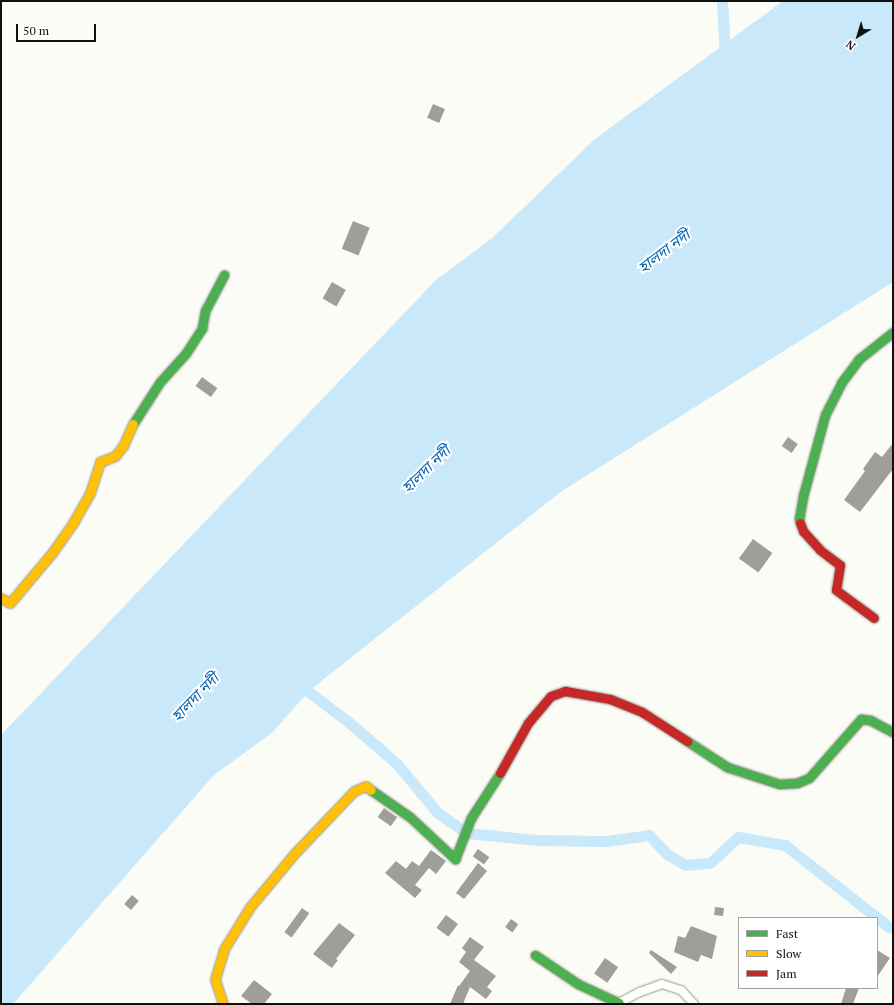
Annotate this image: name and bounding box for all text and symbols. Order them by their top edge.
scale bar [18,16,98,42]
north arrow [838,16,878,56]
text: 50 m [23,23,49,38]
text: N [843,37,858,54]
water label: হালদা নদী [635,226,693,276]
water label: হালদা নদী [398,442,454,496]
water label: হালদা নদী [168,669,222,725]
legend [738,917,878,989]
text: Fast [776,926,798,941]
text: Slow [776,946,801,961]
text: Jam [776,966,797,981]

